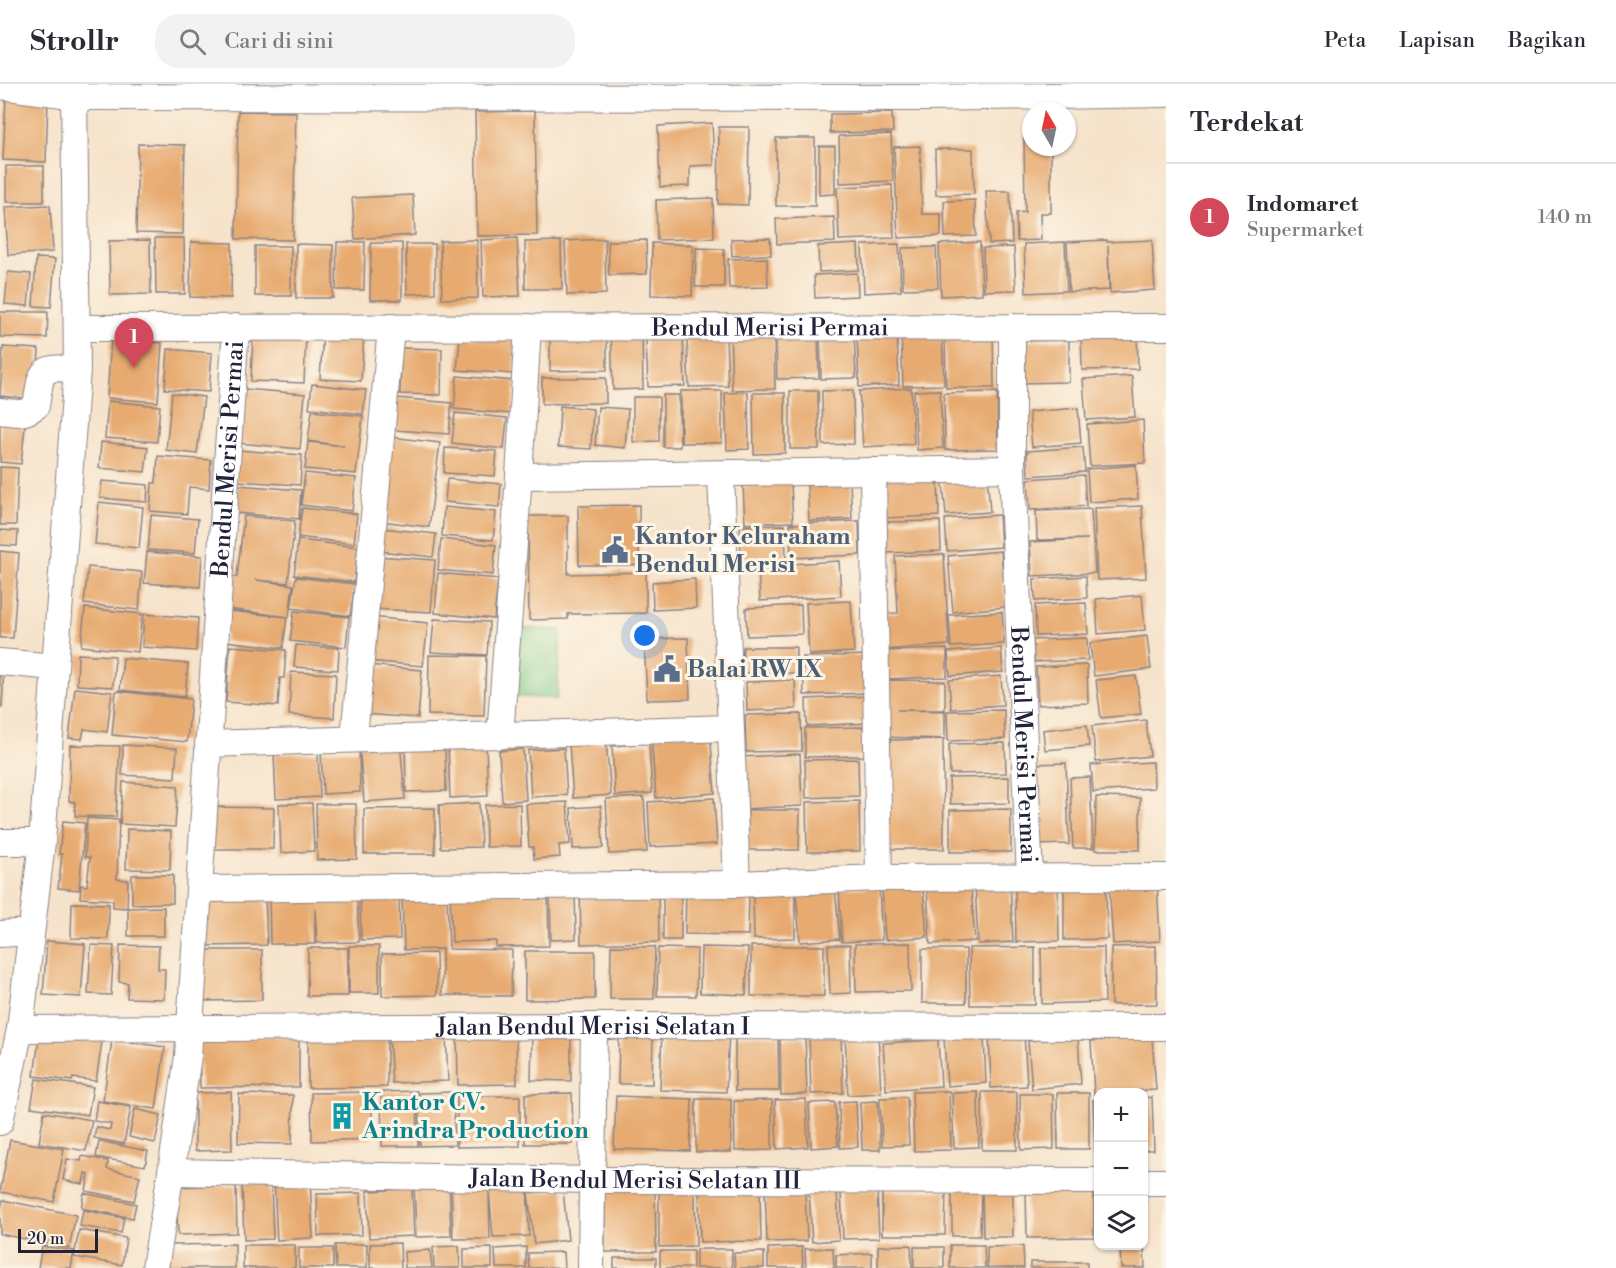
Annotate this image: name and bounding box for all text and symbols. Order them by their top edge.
search box [155,14,575,68]
text: Strollr [30,24,119,59]
icon: search [176,25,209,58]
text: Cari di sini [224,28,334,55]
text: Peta [1324,28,1366,54]
text: Lapisan [1399,28,1475,54]
text: Bagikan [1508,28,1586,54]
north arrow [1022,102,1076,156]
text: Terdekat [1190,107,1303,139]
text: Indomaret [1247,191,1358,218]
text: 1 [1205,205,1214,230]
text: 140 m [1537,205,1592,230]
text: Supermarket [1247,218,1364,243]
street label: Bendul Merisi Permai [650,313,889,343]
pin: 1 [114,318,154,368]
street label: Bendul Merisi Permai [205,340,251,579]
place label: Kantor Keluraham Bendul Merisi [635,522,851,580]
public building icon: Kantor Keluraham Bendul Merisi [600,535,630,565]
your location [630,621,659,650]
street label: Bendul Merisi Permai [1003,625,1043,864]
public building icon: Balai RW IX [652,654,682,684]
place label: Balai RW IX [687,655,823,685]
street label: Jalan Bendul Merisi Selatan I [435,1012,750,1043]
place label: Kantor CV. Arindra Production [361,1088,589,1146]
map controls [1094,1088,1148,1250]
button: + [1094,1088,1148,1142]
building icon: Kantor CV. Arindra Production [327,1101,357,1131]
button: − [1094,1142,1148,1196]
street label: Jalan Bendul Merisi Selatan III [468,1164,801,1196]
button: layers [1094,1196,1148,1250]
scale bar [18,1226,98,1254]
text: 20 m [27,1229,64,1249]

